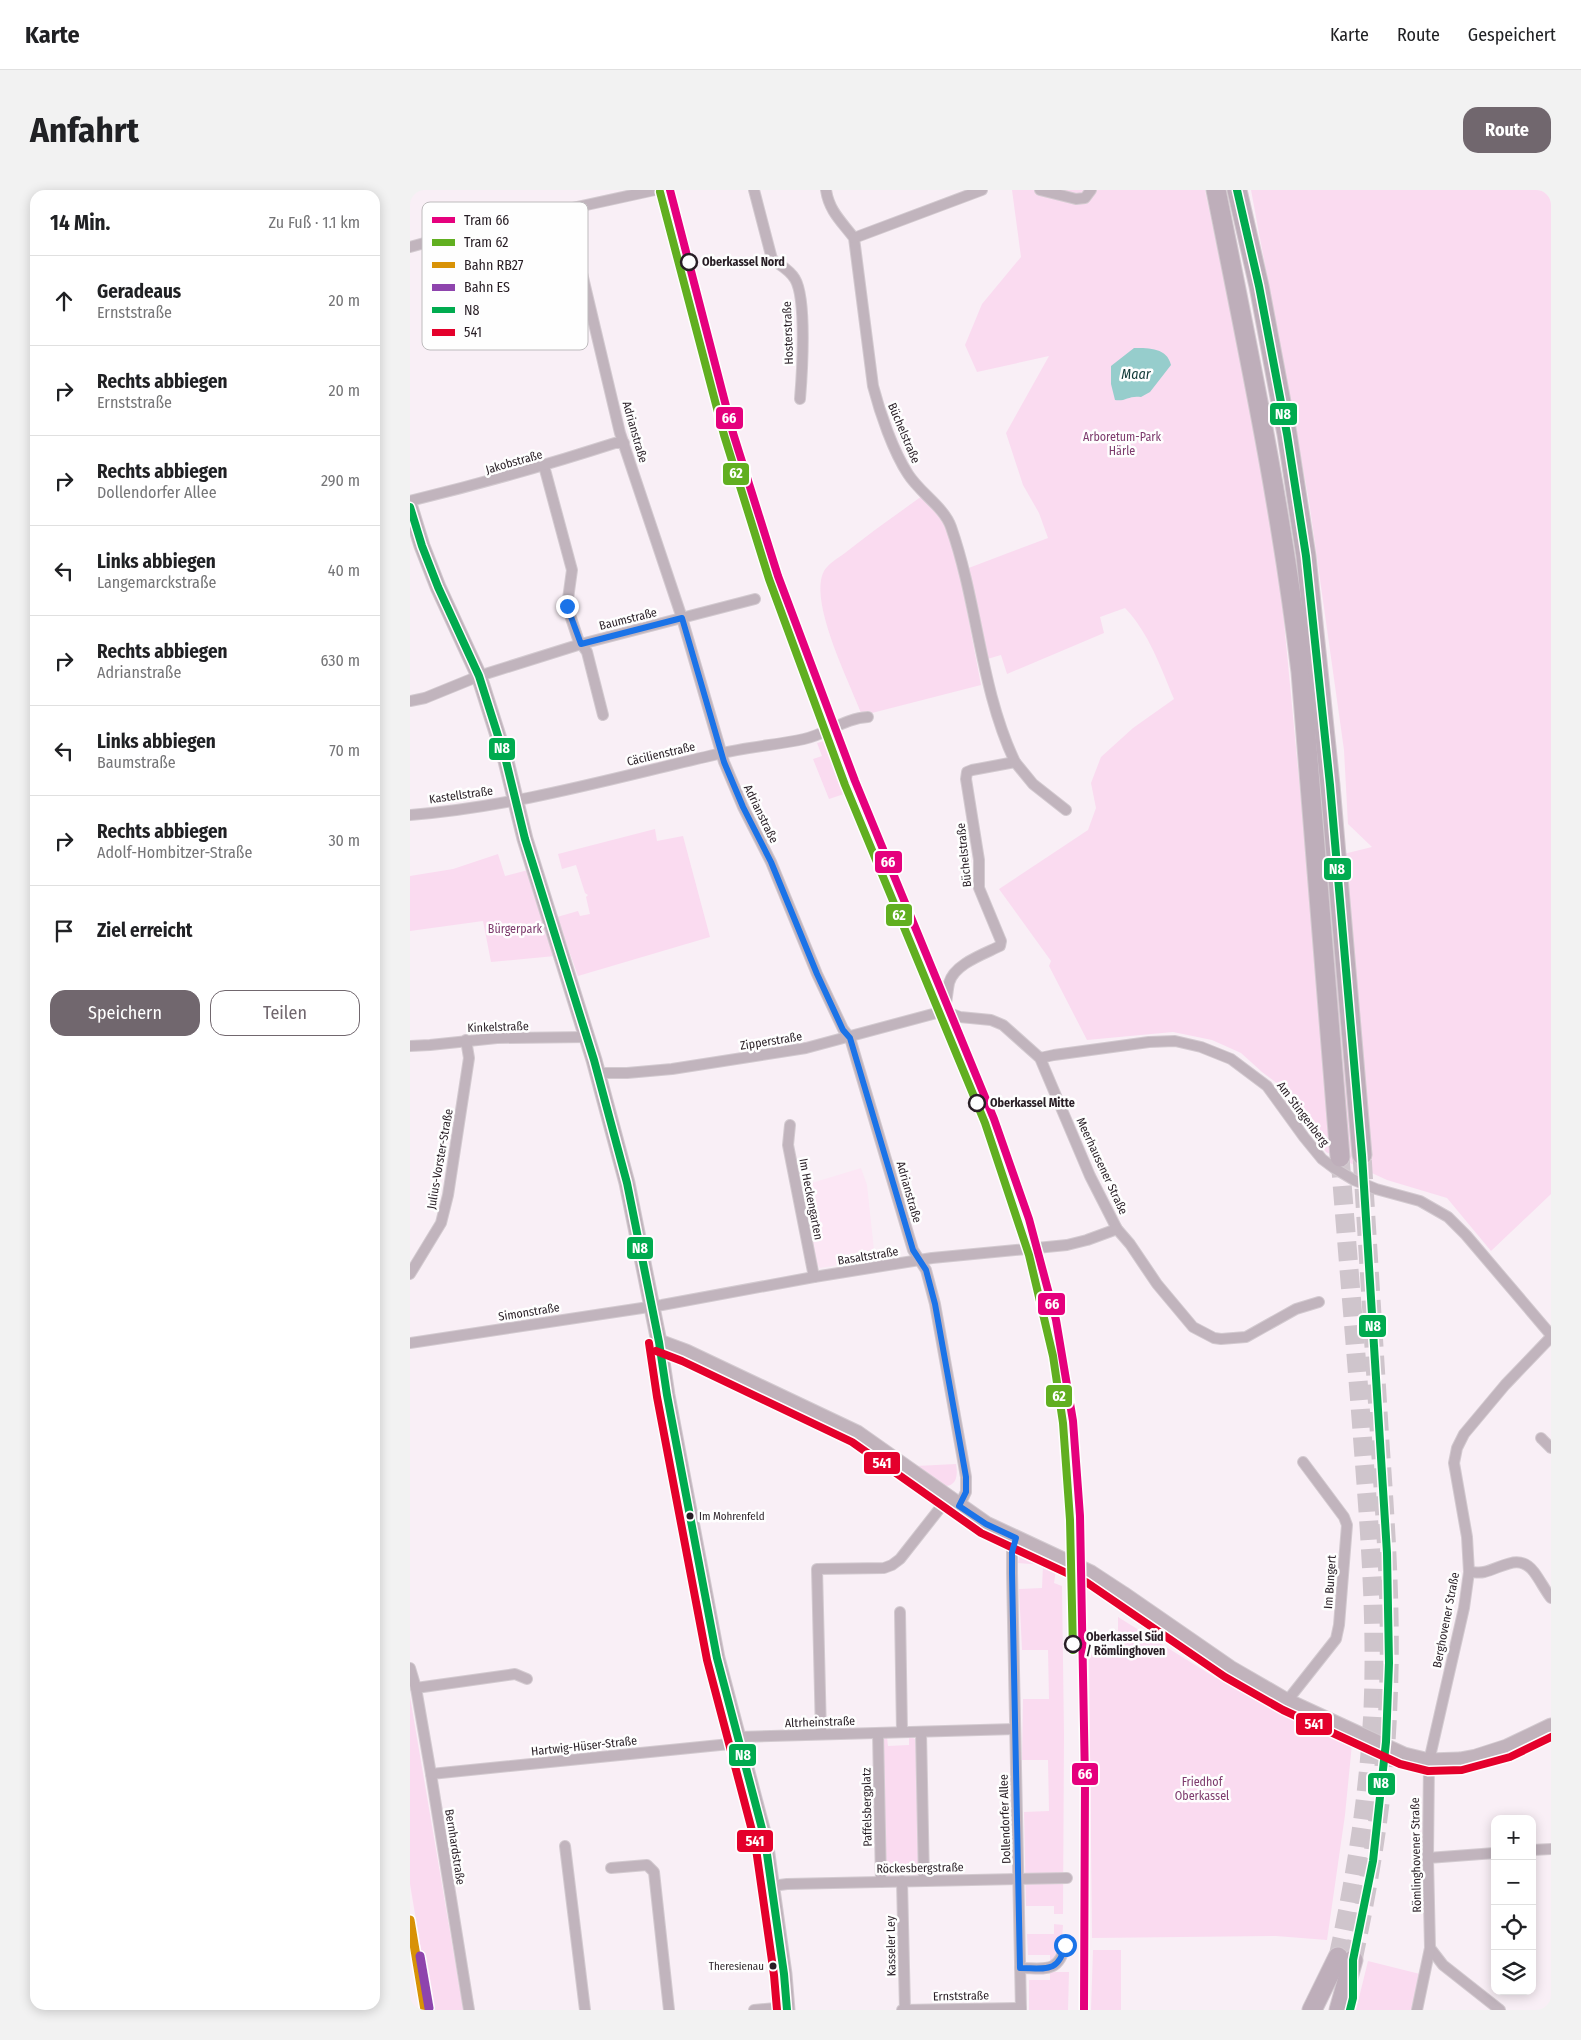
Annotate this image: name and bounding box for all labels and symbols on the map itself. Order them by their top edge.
legend [422,202,588,350]
text: Tram 66 [464,212,509,229]
text: Tram 62 [464,234,508,251]
marker: Oberkassel Nord [680,253,698,271]
place label: Oberkassel Nord [702,255,785,269]
text: Bahn RB27 [464,257,524,274]
text: Bahn ES [464,279,510,296]
street label: Hosterstraße [780,301,796,365]
text: N8 [464,302,480,319]
text: 541 [464,324,482,341]
water label: Maar [1121,366,1152,383]
street label: Adrianstraße [620,400,650,464]
street label: Büchelstraße [885,401,923,465]
line badge: N8 [1269,402,1298,426]
line badge: 66 [715,406,744,430]
text: N8 [1275,406,1291,423]
text: 66 [722,410,736,427]
park label: Arboretum-Park Härle [1083,430,1161,458]
street label: Jakobstraße [484,447,544,477]
line badge: 62 [722,462,750,486]
text: 62 [729,465,743,482]
route end [556,595,579,618]
street label: Baumstraße [598,605,658,633]
line badge: N8 [488,737,516,761]
street label: Cäcilienstraße [626,739,697,769]
text: N8 [494,740,510,757]
street label: Adrianstraße [741,783,781,846]
street label: Kastellstraße [428,784,494,806]
street label: Büchelstraße [954,822,974,888]
line badge: 66 [874,850,903,874]
text: 66 [881,854,895,871]
line badge: N8 [1323,857,1352,881]
text: N8 [1329,861,1345,878]
line badge: 62 [885,903,913,927]
text: 62 [892,907,906,924]
park label: Bürgerpark [488,922,543,936]
street label: Kinkelstraße [467,1019,529,1035]
street label: Zipperstraße [739,1029,803,1053]
street label: Am Stingenberg [1274,1079,1332,1149]
marker: Oberkassel Mitte [968,1094,986,1112]
place label: Oberkassel Mitte [990,1096,1075,1110]
street label: Julius-Vorster-Straße [424,1108,456,1210]
street label: Meerhausener Straße [1073,1115,1131,1217]
street label: Im Heckengarten [796,1157,826,1241]
street label: Adrianstraße [894,1160,924,1224]
line badge: N8 [626,1236,654,1260]
text: N8 [632,1240,648,1257]
street label: Basaltstraße [837,1244,899,1268]
line badge: 66 [1037,1292,1066,1316]
text: 66 [1045,1296,1059,1313]
street label: Simonstraße [497,1300,561,1324]
line badge: N8 [1358,1314,1387,1338]
text: N8 [1365,1318,1381,1335]
line badge: 62 [1045,1384,1073,1408]
text: 62 [1052,1388,1066,1405]
line badge: 541 [863,1451,901,1475]
text: 541 [872,1455,892,1472]
place label: Im Mohrenfeld [699,1510,765,1523]
marker: Im Mohrenfeld [685,1511,695,1521]
street label: Im Bungert [1321,1555,1339,1609]
street label: Berghovener Straße [1430,1571,1462,1669]
place label: Oberkassel Süd / Römlinghoven [1086,1630,1165,1658]
marker: Oberkassel Süd / Römlinghoven [1064,1635,1082,1653]
line badge: 541 [1295,1712,1333,1736]
street label: Altrheinstraße [785,1714,855,1730]
text: 541 [1304,1716,1324,1733]
street label: Hartwig-Hüser-Straße [530,1733,638,1759]
line badge: N8 [728,1743,757,1767]
text: N8 [735,1747,751,1764]
line badge: 66 [1071,1762,1099,1786]
text: 66 [1078,1766,1092,1783]
street label: Paffelsbergplatz [859,1767,875,1847]
line badge: N8 [1367,1772,1396,1796]
street label: Dollendorfer Allee [996,1774,1014,1864]
park label: Friedhof Oberkassel [1175,1775,1229,1803]
text: N8 [1373,1775,1389,1792]
street label: Römlinghovener Straße [1408,1797,1424,1913]
street label: Bernhardstraße [442,1808,468,1886]
line badge: 541 [736,1829,774,1853]
text: 541 [745,1833,765,1850]
street label: Röckesbergstraße [876,1860,964,1876]
street label: Kasseler Ley [883,1915,899,1976]
route start [1054,1934,1077,1957]
place label: Theresienau [709,1960,764,1973]
marker: Theresienau [768,1961,778,1971]
street label: Ernststraße [933,1989,989,2003]

